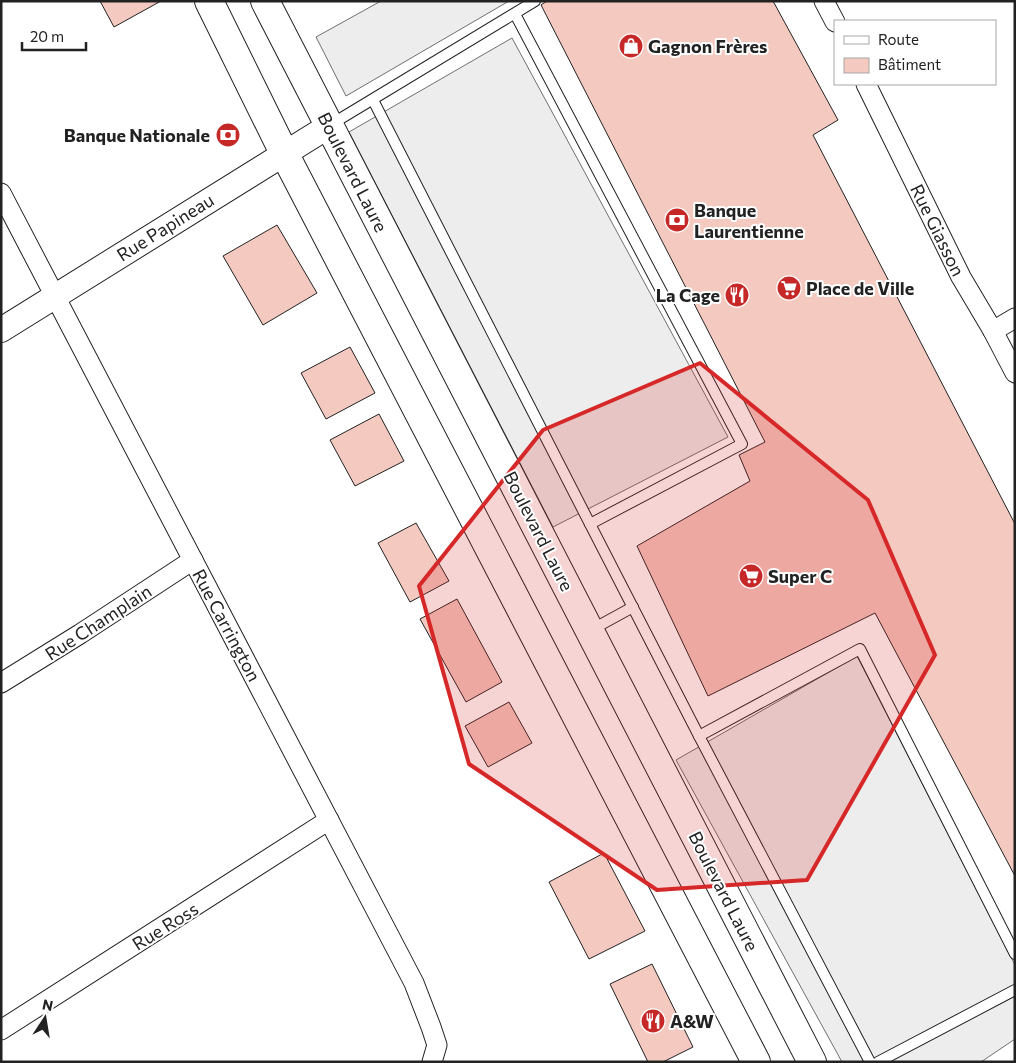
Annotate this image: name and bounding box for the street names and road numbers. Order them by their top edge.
street label: Boulevard Laure [313,108,393,236]
street label: Rue Giasson [906,180,970,280]
street label: Rue Papineau [112,188,218,266]
street label: Boulevard Laure [499,467,579,595]
street label: Rue Carrington [188,565,266,685]
street label: Rue Champlain [41,579,155,665]
street label: Boulevard Laure [684,827,764,955]
street label: Rue Ross [128,897,202,955]

